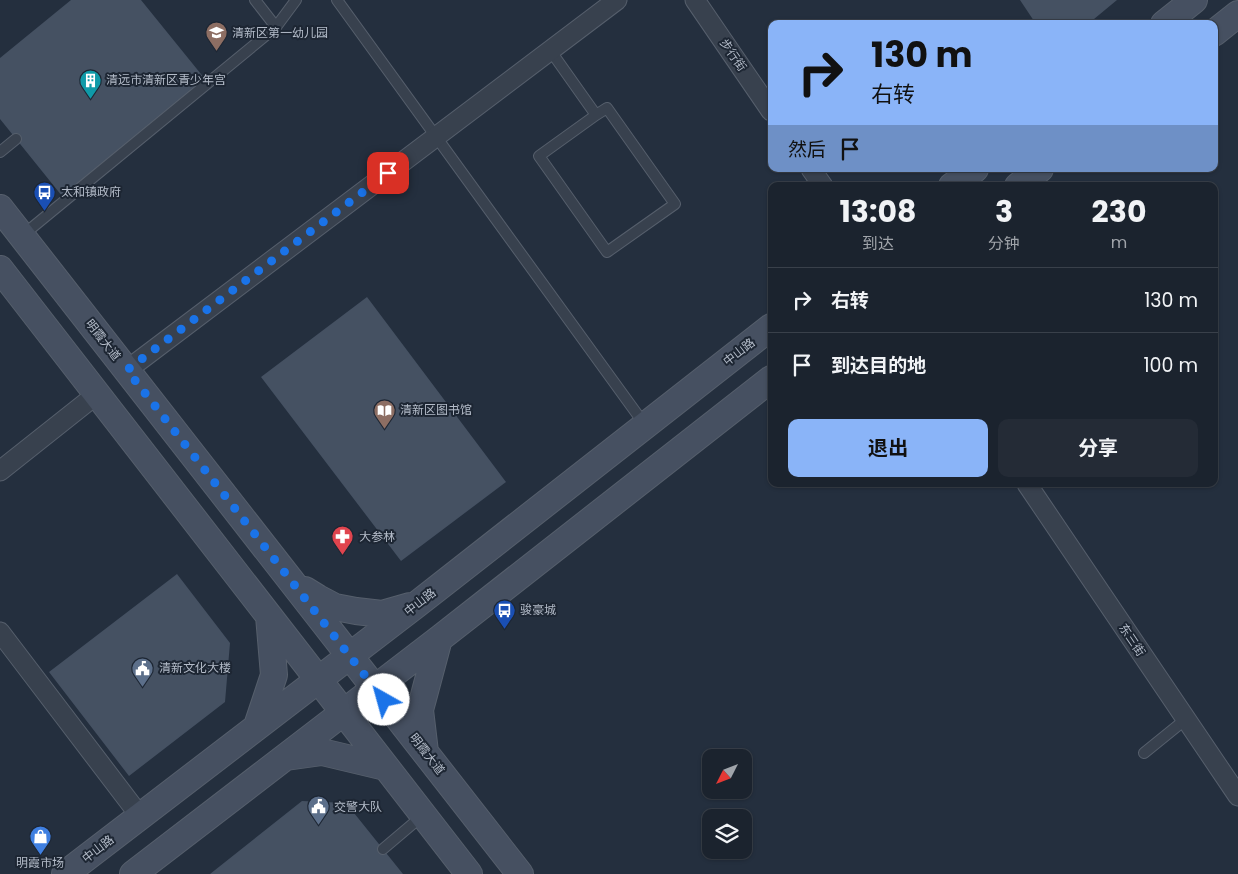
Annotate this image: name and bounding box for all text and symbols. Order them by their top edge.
school or university icon: 清新区第一幼儿园 [204,21,228,52]
place label: 清新区第一幼儿园 [232,24,328,41]
text: 130 m [871,30,973,79]
street label: 步行街 [716,35,751,74]
icon: right [788,40,853,105]
building icon: 清远市清新区青少年宫 [78,68,102,99]
place label: 清远市清新区青少年宫 [106,71,226,88]
text: 右转 [871,79,915,110]
icon: arrive [836,135,864,163]
text: 然后 [788,136,826,163]
pin [367,152,409,194]
icon: arrive [374,159,402,187]
bus stop icon: 太和镇政府 [33,180,57,211]
place label: 太和镇政府 [61,183,121,200]
text: 13:08 [840,190,917,233]
text: 3 [995,190,1013,233]
text: 230 [1092,190,1146,233]
text: m [1111,231,1127,254]
text: 到达 [862,232,894,255]
text: 分钟 [988,232,1020,255]
icon: right [788,286,816,314]
text: 右转 [831,287,869,314]
text: 130 m [1144,287,1198,314]
street label: 明霞大道 [82,316,125,364]
street label: 中山路 [719,334,758,369]
icon: arrive [788,351,816,379]
text: 到达目的地 [831,352,926,379]
text: 100 m [1143,352,1198,379]
library icon: 清新区图书馆 [372,398,396,429]
place label: 清新区图书馆 [400,401,472,418]
button: 退出 [788,419,988,477]
button: 分享 [998,419,1198,477]
pharmacy icon: 大参林 [331,525,355,556]
place label: 大参林 [359,528,395,545]
street label: 中山路 [400,584,439,619]
bus stop icon: 骏豪城 [492,598,516,629]
place label: 骏豪城 [520,601,556,618]
street label: 东三街 [1115,620,1150,659]
public building icon: 清新文化大楼 [131,656,155,687]
place label: 清新文化大楼 [159,659,231,676]
position arrow [357,673,409,725]
street label: 明霞大道 [406,730,449,778]
north arrow [702,749,752,799]
map controls [702,749,752,859]
public building icon: 交警大队 [306,795,330,826]
place label: 交警大队 [334,798,382,815]
button: layers [702,809,752,859]
shop icon: 明霞市场 [28,824,52,855]
street label: 中山路 [78,831,117,866]
place label: 明霞市场 [16,854,64,871]

